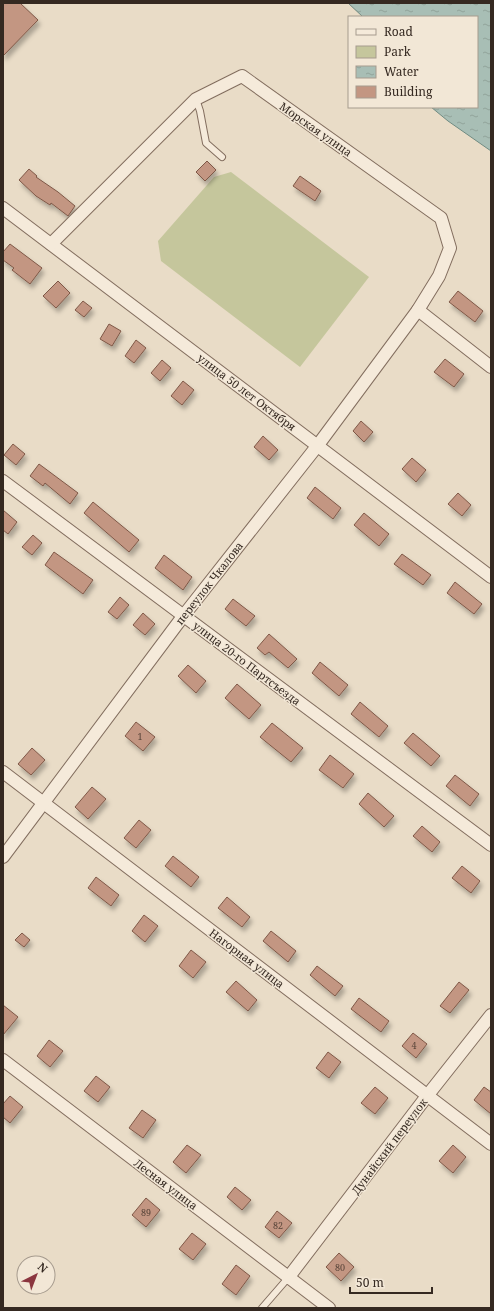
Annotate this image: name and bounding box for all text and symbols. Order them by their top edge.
legend [348,16,478,108]
text: Road [384,23,414,40]
text: Park [384,43,412,60]
text: Water [384,63,419,80]
text: Building [384,83,433,100]
street label: Морская улица [277,98,355,160]
street label: улица 50 лет Октября [195,350,299,434]
street label: переулок Чкалова [172,538,246,628]
street label: улица 20-го Партсъезда [190,618,304,708]
house number: 1 [137,730,143,743]
street label: Нагорная улица [206,925,288,991]
house number: 4 [411,1039,417,1052]
street label: Дунайский переулок [348,1094,430,1197]
street label: Лесная улица [131,1155,201,1213]
house number: 89 [141,1206,151,1219]
house number: 82 [273,1219,283,1232]
north arrow [16,1255,56,1295]
text: N [35,1259,52,1276]
house number: 80 [335,1261,345,1274]
scale bar [350,1269,432,1295]
text: 50 m [356,1274,384,1291]

